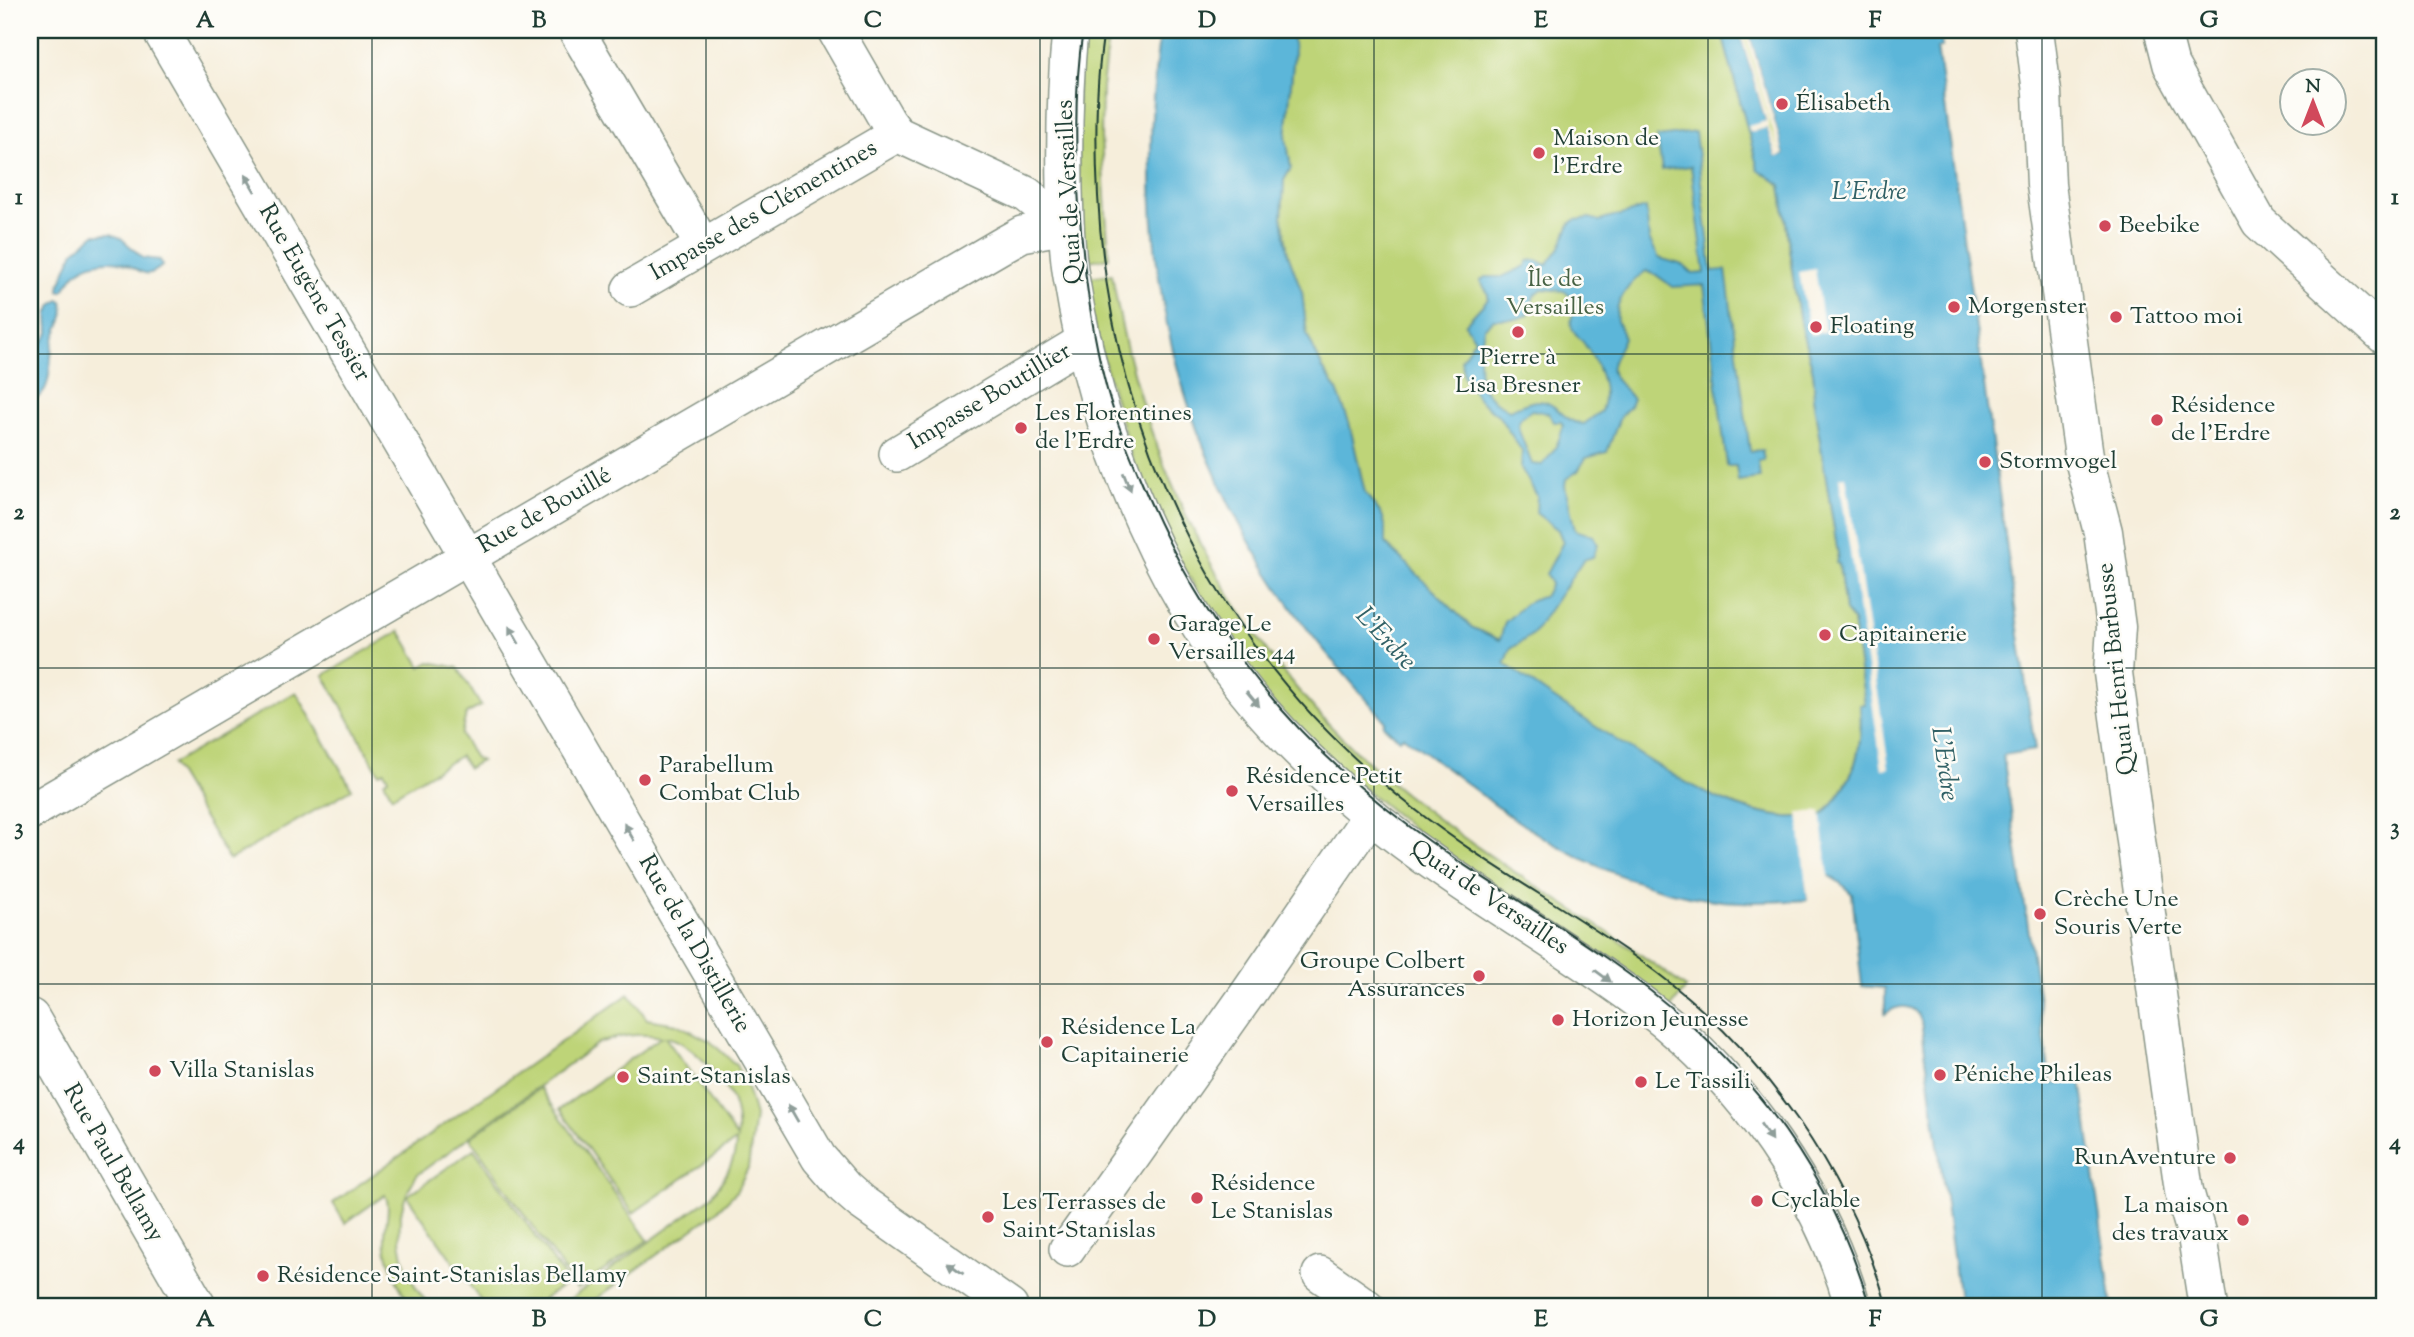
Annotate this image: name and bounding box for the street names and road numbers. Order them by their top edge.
street label: Quai de Versailles [1048,99,1092,285]
street label: Impasse des Clémentines [644,132,884,290]
street label: Rue Eugène Tessier [249,198,379,388]
street label: Impasse Boutillier [902,335,1078,459]
street label: Rue de Bouillé [472,459,618,563]
street label: Quai Henri Barbusse [2089,561,2145,777]
street label: Quai de Versailles [1403,832,1575,964]
street label: Rue de la Distillerie [629,849,759,1039]
street label: Rue Paul Bellamy [54,1077,172,1249]

